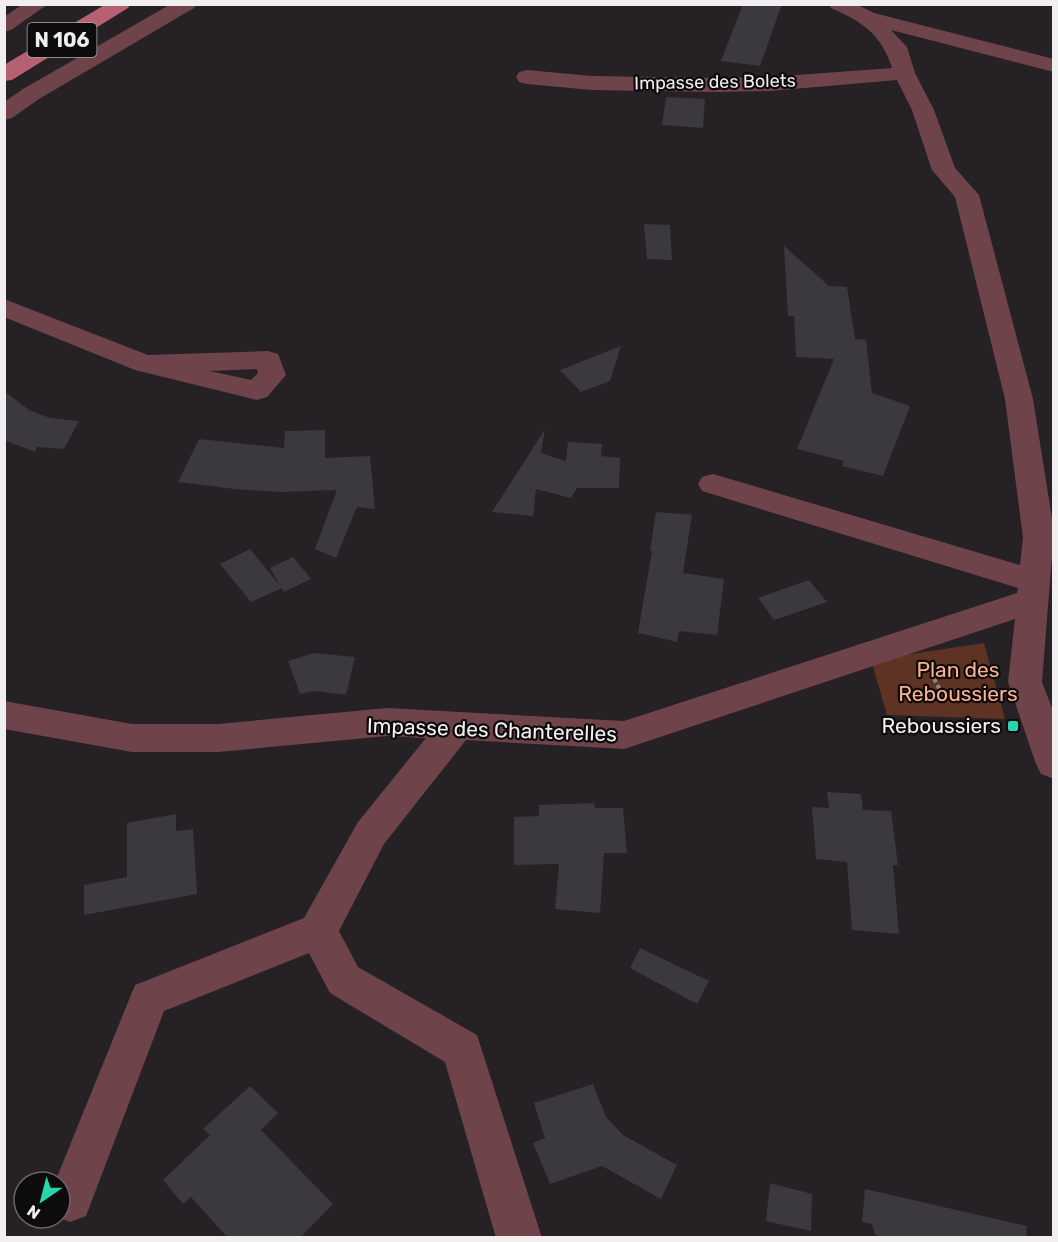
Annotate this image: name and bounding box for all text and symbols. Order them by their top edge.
road number: N 106 [28,23,97,57]
street label: Impasse des Bolets [634,70,796,94]
park label: Plan des Reboussiers [898,657,1018,706]
street label: Impasse des Chanterelles [367,713,617,746]
place label: Reboussiers [881,713,1001,738]
marker: Reboussiers [1006,719,1020,733]
north arrow [12,1170,72,1230]
text: N [24,1201,44,1223]

